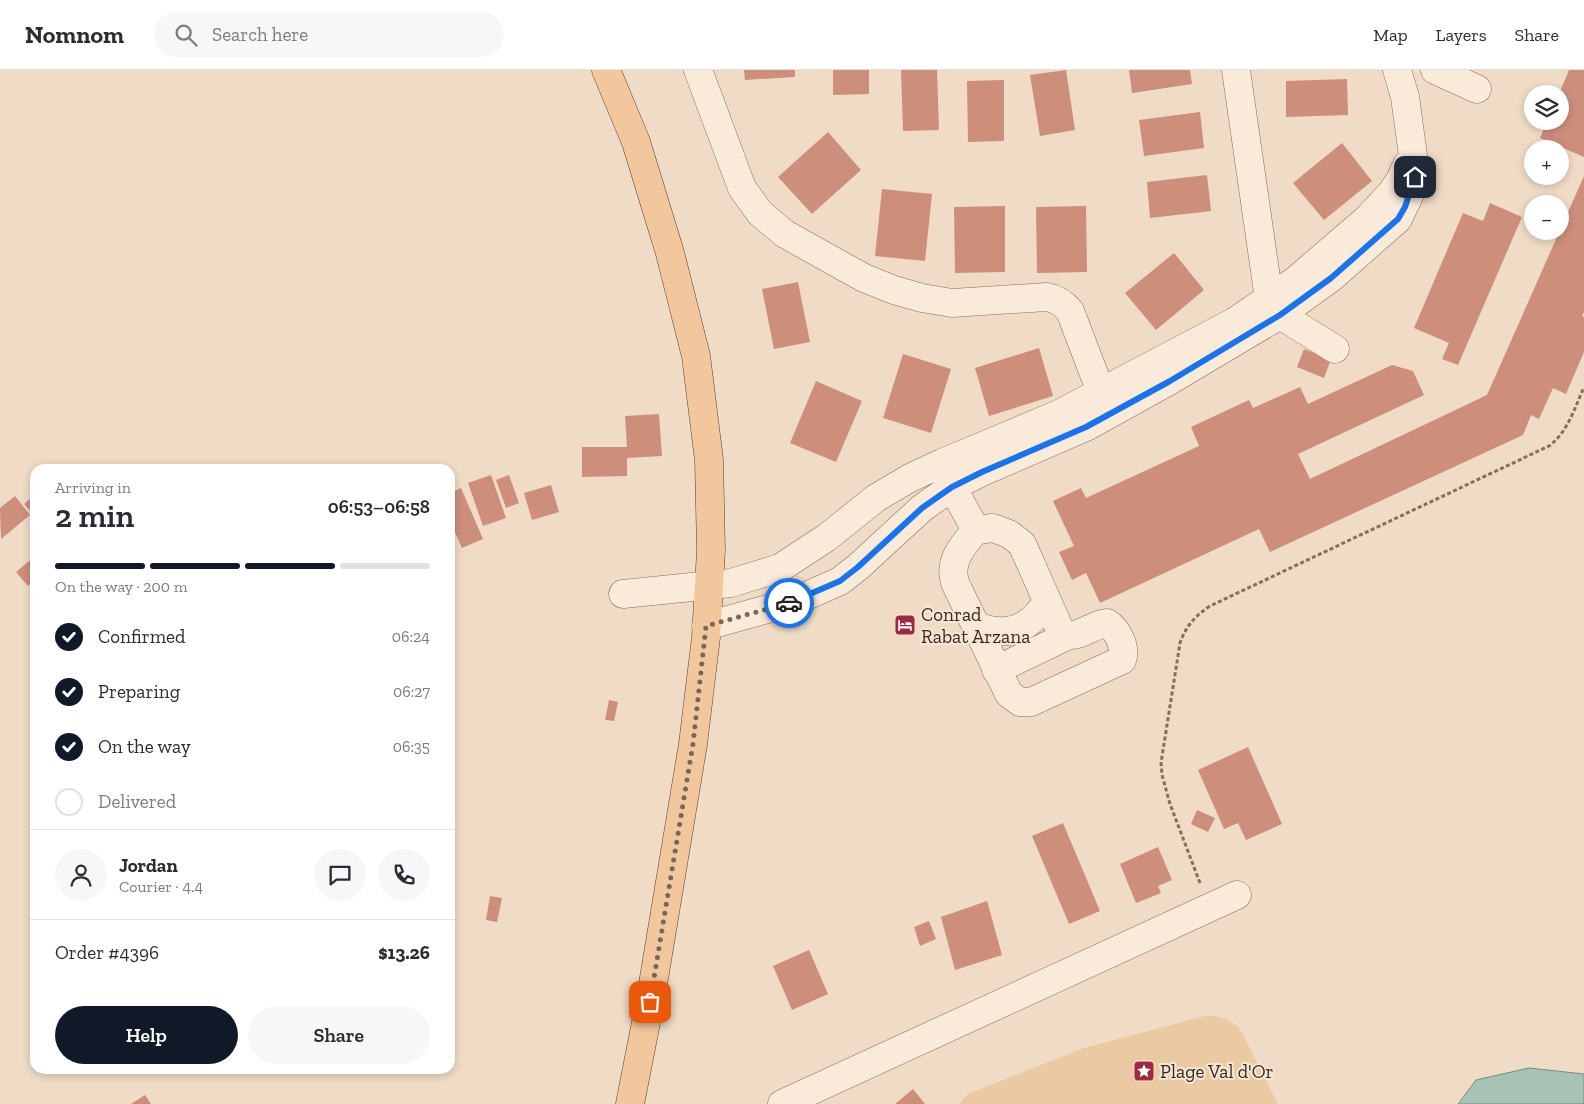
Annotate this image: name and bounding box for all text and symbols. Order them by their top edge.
search box [154,12,504,57]
text: Nomnom [25,20,124,49]
icon: search [172,21,200,49]
text: Search here [212,23,308,46]
text: Map [1373,24,1408,46]
text: Layers [1436,24,1487,46]
text: Share [1515,24,1559,46]
map controls [1524,85,1569,240]
button: layers [1524,85,1569,130]
button: + [1524,140,1569,185]
pin [1394,156,1436,198]
icon: home [1401,163,1429,191]
button: − [1524,195,1569,240]
text: Arriving in [55,478,131,497]
text: 06:53–06:58 [328,495,430,518]
text: 2 min [55,497,134,535]
text: On the way · 200 m [55,577,187,596]
courier [764,578,814,628]
icon: car [775,589,803,617]
place label: Conrad Rabat Arzana [921,603,1030,648]
hotel icon: Conrad Rabat Arzana [893,613,917,637]
icon: check [55,623,83,651]
text: Confirmed [98,625,185,648]
text: 06:24 [392,627,430,646]
icon: check [55,678,83,706]
text: Preparing [98,680,180,703]
text: 06:27 [393,682,430,701]
icon: check [55,733,83,761]
text: On the way [98,735,191,758]
text: 06:35 [393,737,430,756]
text: Delivered [98,790,176,813]
button: person [55,849,107,901]
button: chat [314,849,366,901]
button: phone [378,849,430,901]
text: Jordan [119,854,178,877]
text: Courier · 4.4 [119,877,203,896]
text: Order #4396 [55,941,159,964]
text: $13.26 [378,941,430,964]
pin [629,981,671,1023]
icon: bag [636,988,664,1016]
button: Help [55,1006,238,1064]
button: Share [248,1006,430,1064]
place icon: Plage Val d'Or [1132,1059,1156,1083]
place label: Plage Val d'Or [1160,1060,1274,1083]

